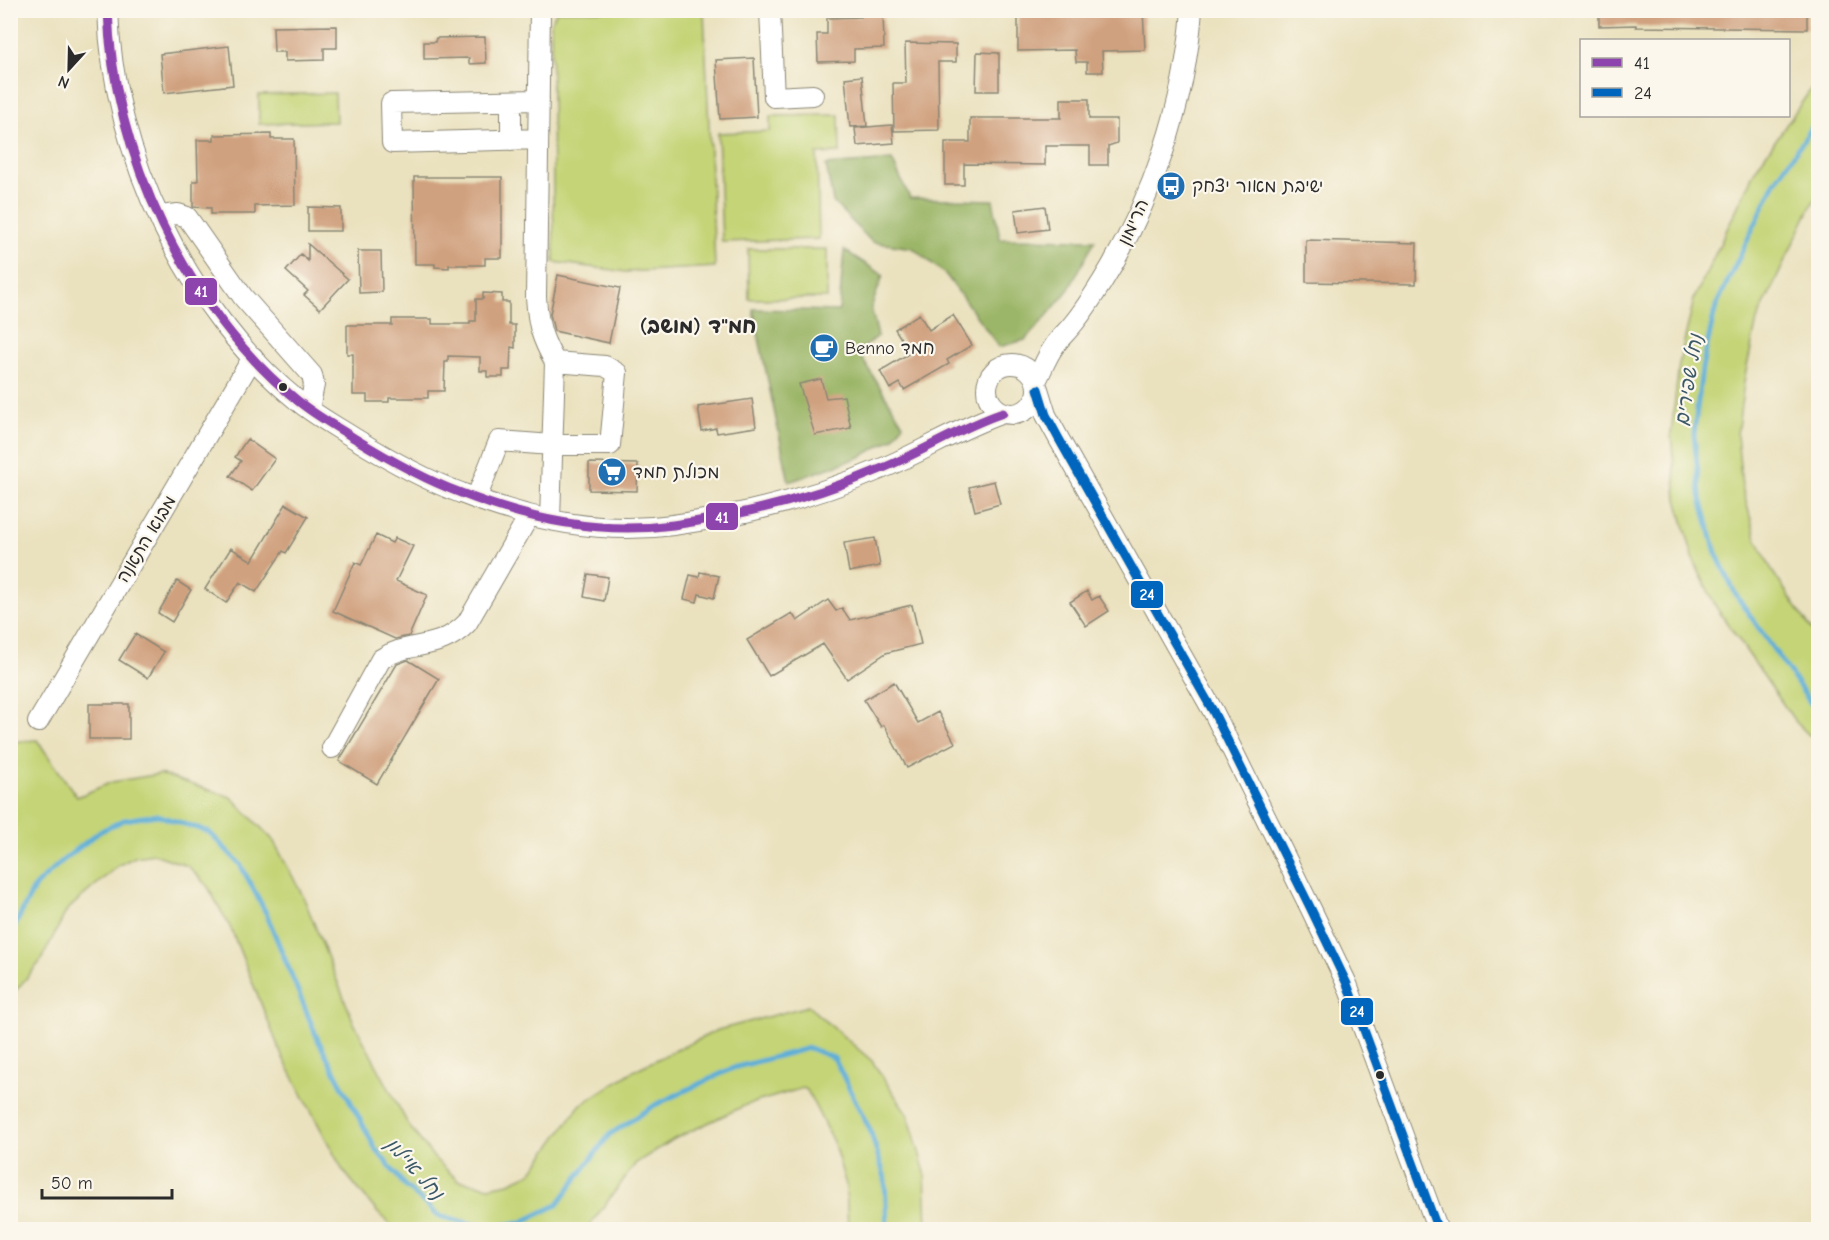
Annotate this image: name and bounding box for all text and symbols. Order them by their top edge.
north arrow [39,39,99,99]
legend [1580,39,1790,117]
text: 41 [1634,53,1650,74]
text: N [56,72,72,92]
text: 24 [1634,83,1652,104]
bus stop icon: ישיבת מאור יצחק [1155,170,1187,202]
place label: ישיבת מאור יצחק [1192,176,1323,197]
street label: הרימון [1114,196,1153,249]
line badge: 41 [184,277,218,306]
text: 41 [194,283,208,301]
district label: חמ"ד (מושב) [640,314,756,338]
cafe icon: Benno חמד [808,332,840,364]
water label: נחל שפירים [1670,332,1707,428]
place label: Benno חמד [845,338,934,359]
unlabelled marker [277,381,289,393]
supermarket icon: מכולת חמד [596,456,628,488]
place label: מכולת חמד [633,462,720,483]
street label: מבוא התאנה [112,492,181,587]
line badge: 41 [705,502,739,531]
text: 41 [715,509,729,527]
line badge: 24 [1130,580,1164,609]
text: 24 [1140,586,1155,604]
line badge: 24 [1340,997,1374,1026]
text: 24 [1350,1003,1365,1021]
unlabelled marker [1374,1069,1386,1081]
water label: נחל איילון [380,1133,449,1206]
scale bar [42,1162,172,1200]
text: 50 m [51,1173,93,1194]

